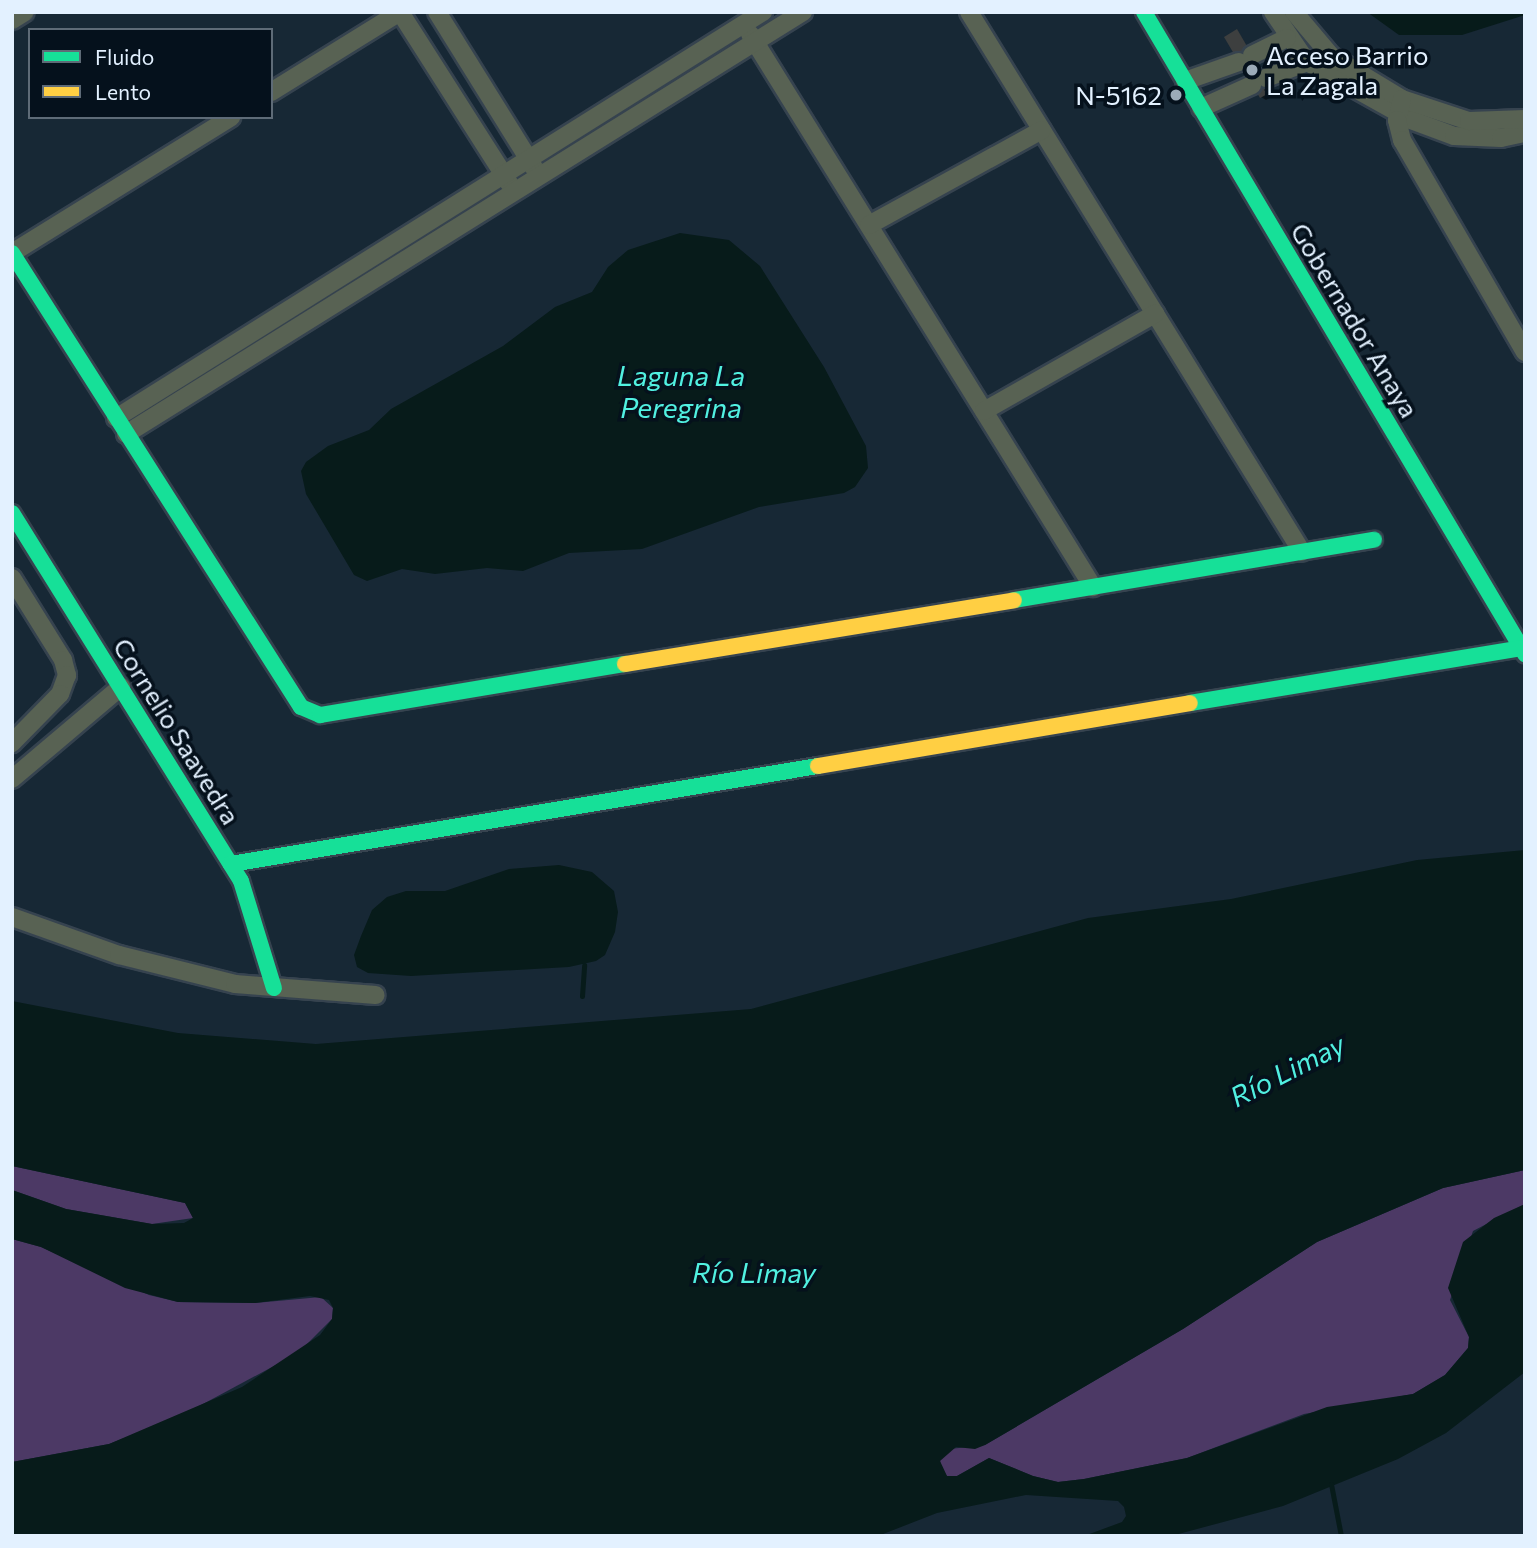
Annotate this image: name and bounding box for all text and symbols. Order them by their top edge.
legend [28,28,273,119]
place label: Acceso Barrio La Zagala [1266,39,1428,100]
text: Fluido [95,44,154,69]
marker: Acceso Barrio La Zagala [1244,62,1260,78]
text: Lento [95,79,151,104]
place label: N-5162 [1075,79,1162,111]
marker: N-5162 [1168,87,1184,103]
street label: Gobernador Anaya [1285,217,1425,423]
water label: Laguna La Peregrina [617,358,745,424]
street label: Cornelio Saavedra [107,632,247,830]
water label: Río Limay [1224,1027,1350,1113]
water label: Río Limay [692,1255,816,1289]

